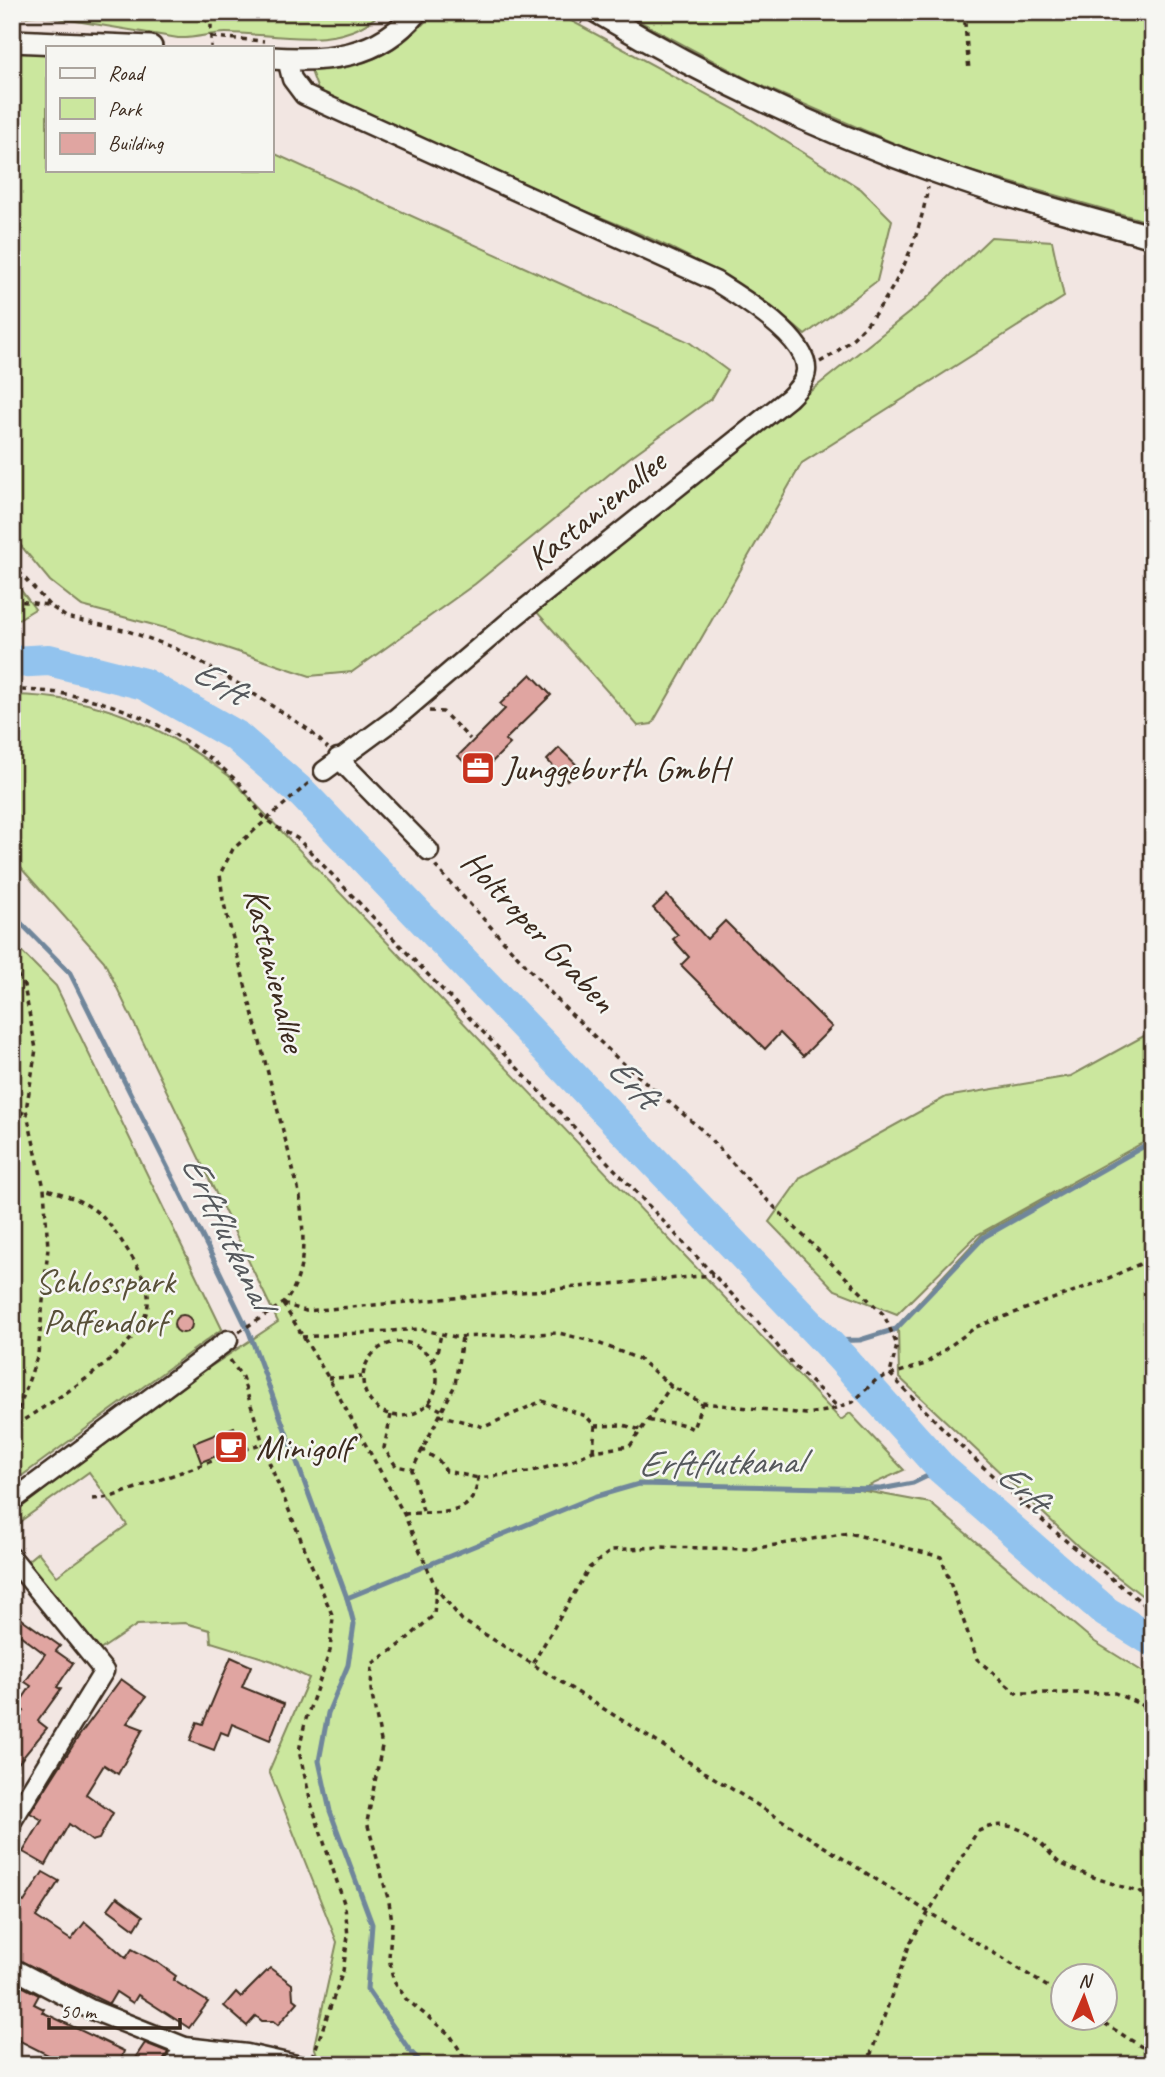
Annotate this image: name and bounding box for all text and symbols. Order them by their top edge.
legend [46,46,273,172]
text: Road [108,60,147,86]
text: Park [108,96,143,122]
text: Building [108,130,165,156]
street label: Kastanienallee [517,438,677,580]
water label: Erft [185,647,261,718]
place label: Junggeburth GmbH [501,746,734,791]
office icon: Junggeburth GmbH [459,749,497,787]
street label: Holtroper Graben [452,840,626,1022]
street label: Kastanienallee [233,884,318,1059]
water label: Erft [598,1046,674,1123]
water label: Erftflutkanal [171,1147,290,1325]
park label: Schlosspark Paffendorf [35,1259,177,1344]
place label: Minigolf [256,1425,358,1470]
cafe icon: Minigolf [212,1428,250,1466]
water label: Erftflutkanal [638,1437,814,1487]
water label: Erft [988,1451,1065,1527]
north arrow [1050,1962,1120,2032]
text: N [1078,1969,1094,1993]
scale bar [49,1986,180,2030]
text: 50 m [60,1998,98,2024]

